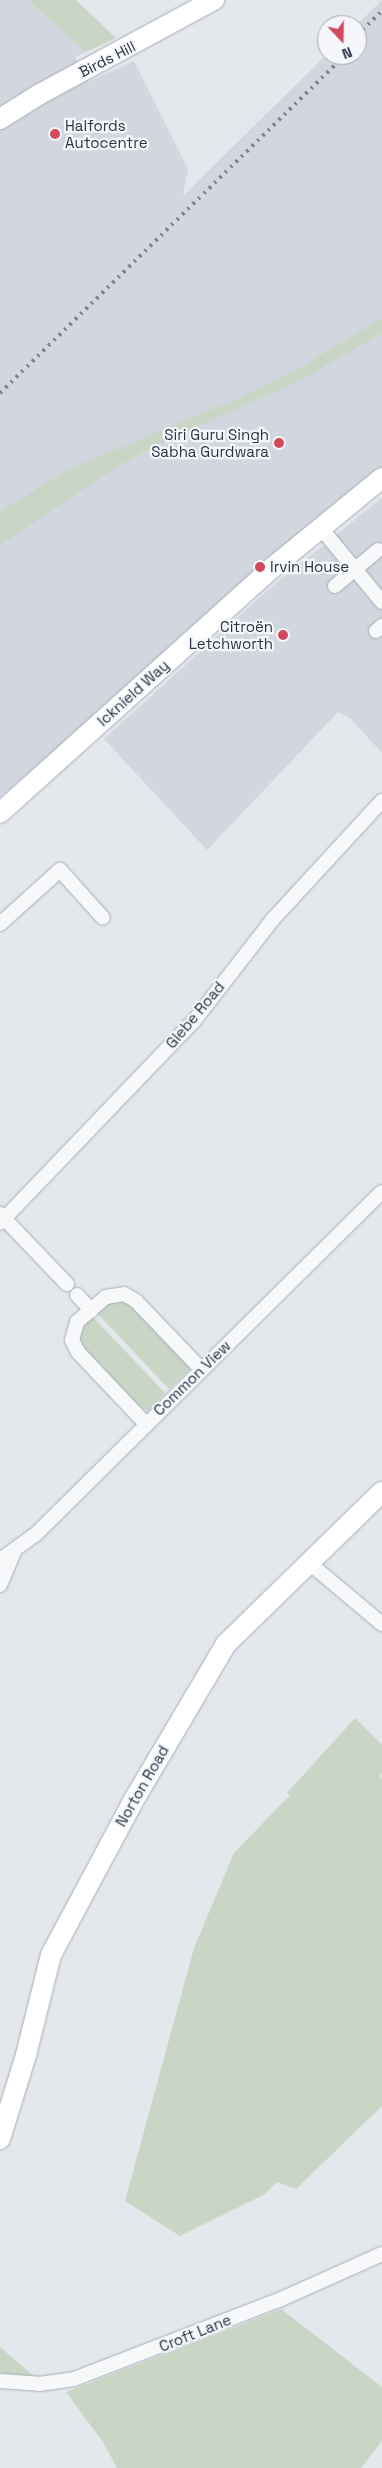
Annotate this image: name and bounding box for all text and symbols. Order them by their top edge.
north arrow [317,15,367,65]
street label: Birds Hill [76,37,138,81]
text: N [339,43,355,63]
place label: Halfords Autocentre [65,116,148,151]
marker: Halfords Autocentre [49,128,61,140]
place label: Siri Guru Singh Sabha Gurdwara [151,425,269,460]
marker: Siri Guru Singh Sabha Gurdwara [273,437,285,449]
place label: Irvin House [270,558,349,576]
marker: Irvin House [254,561,266,573]
place label: Citroën Letchworth [189,617,273,652]
marker: Citroën Letchworth [277,629,289,641]
street label: Icknield Way [93,656,173,730]
street label: Glebe Road [162,978,228,1052]
street label: Common View [150,1337,234,1419]
street label: Norton Road [112,1742,172,1830]
street label: Croft Lane [156,2310,234,2356]

